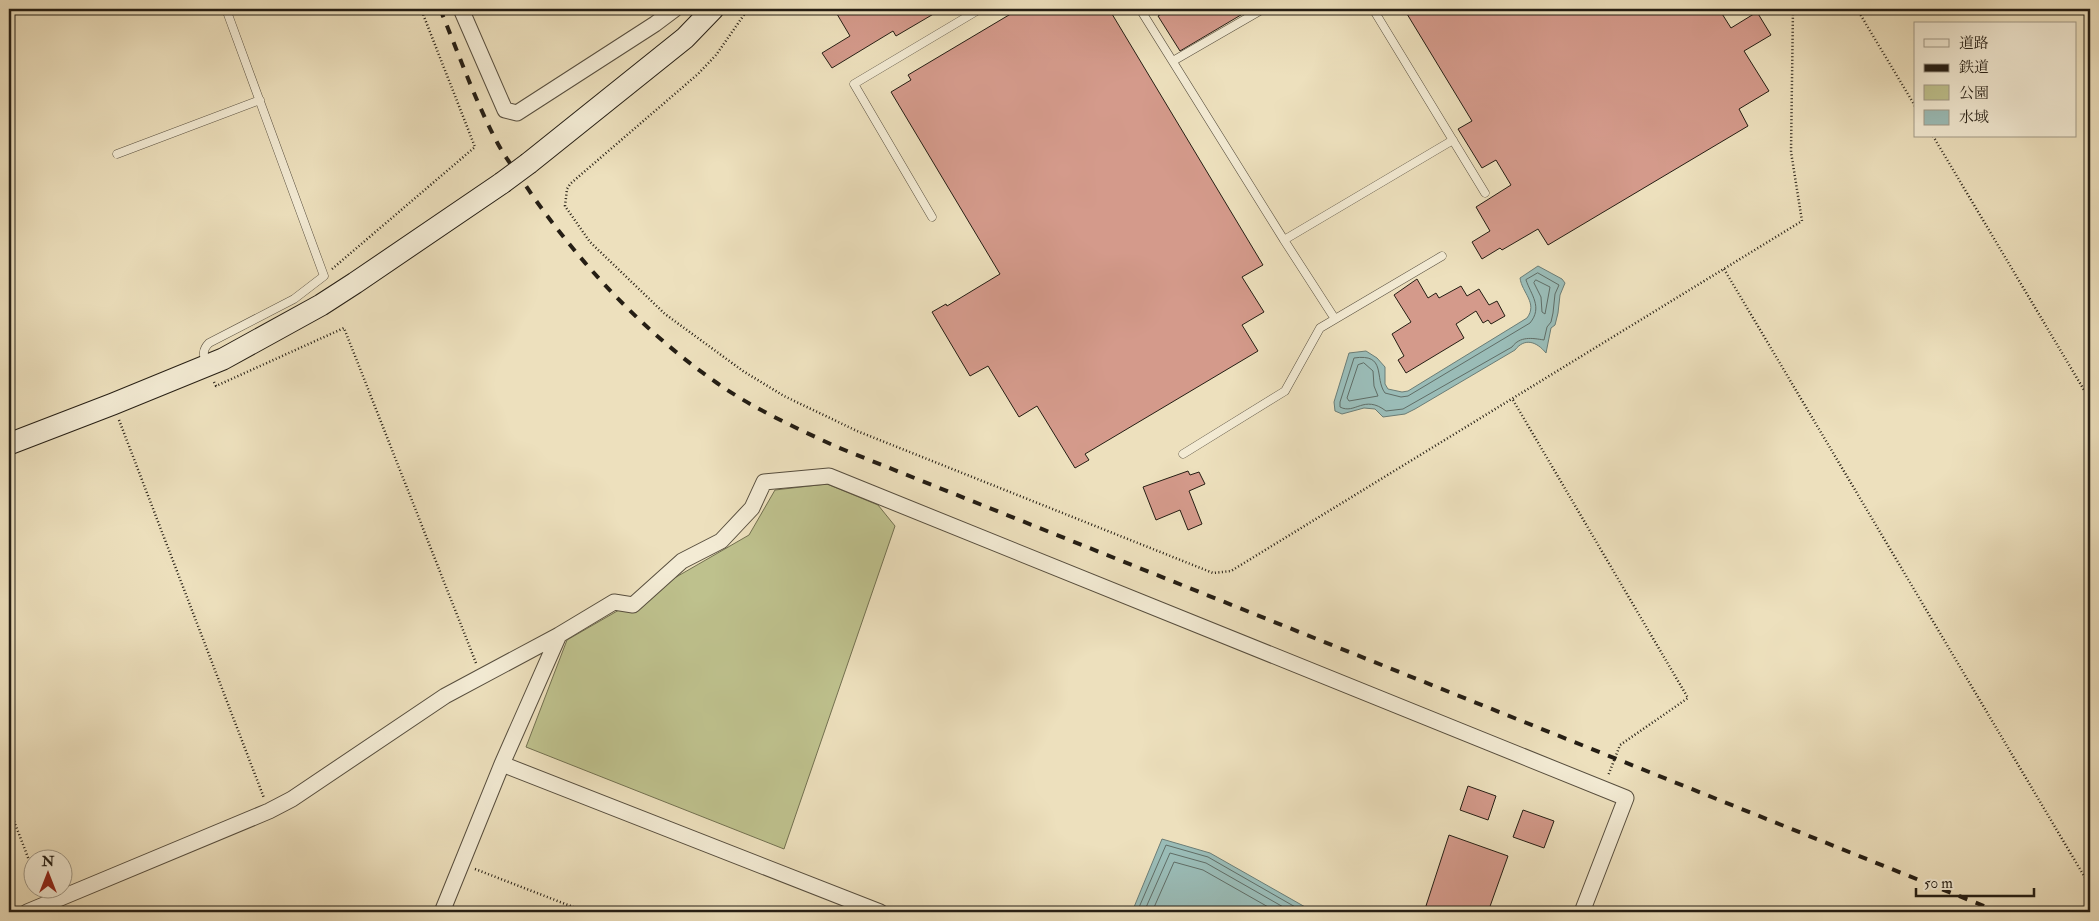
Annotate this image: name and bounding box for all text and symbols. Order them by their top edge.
legend [1914,22,2076,138]
text: 道路 [1959,34,1989,53]
text: 鉄道 [1959,58,1989,77]
text: 公園 [1959,84,1989,103]
text: 水域 [1959,108,1989,127]
north arrow [22,848,72,898]
text: N [41,853,55,870]
scale bar [1916,866,2034,898]
text: 50 m [1924,874,1953,893]

